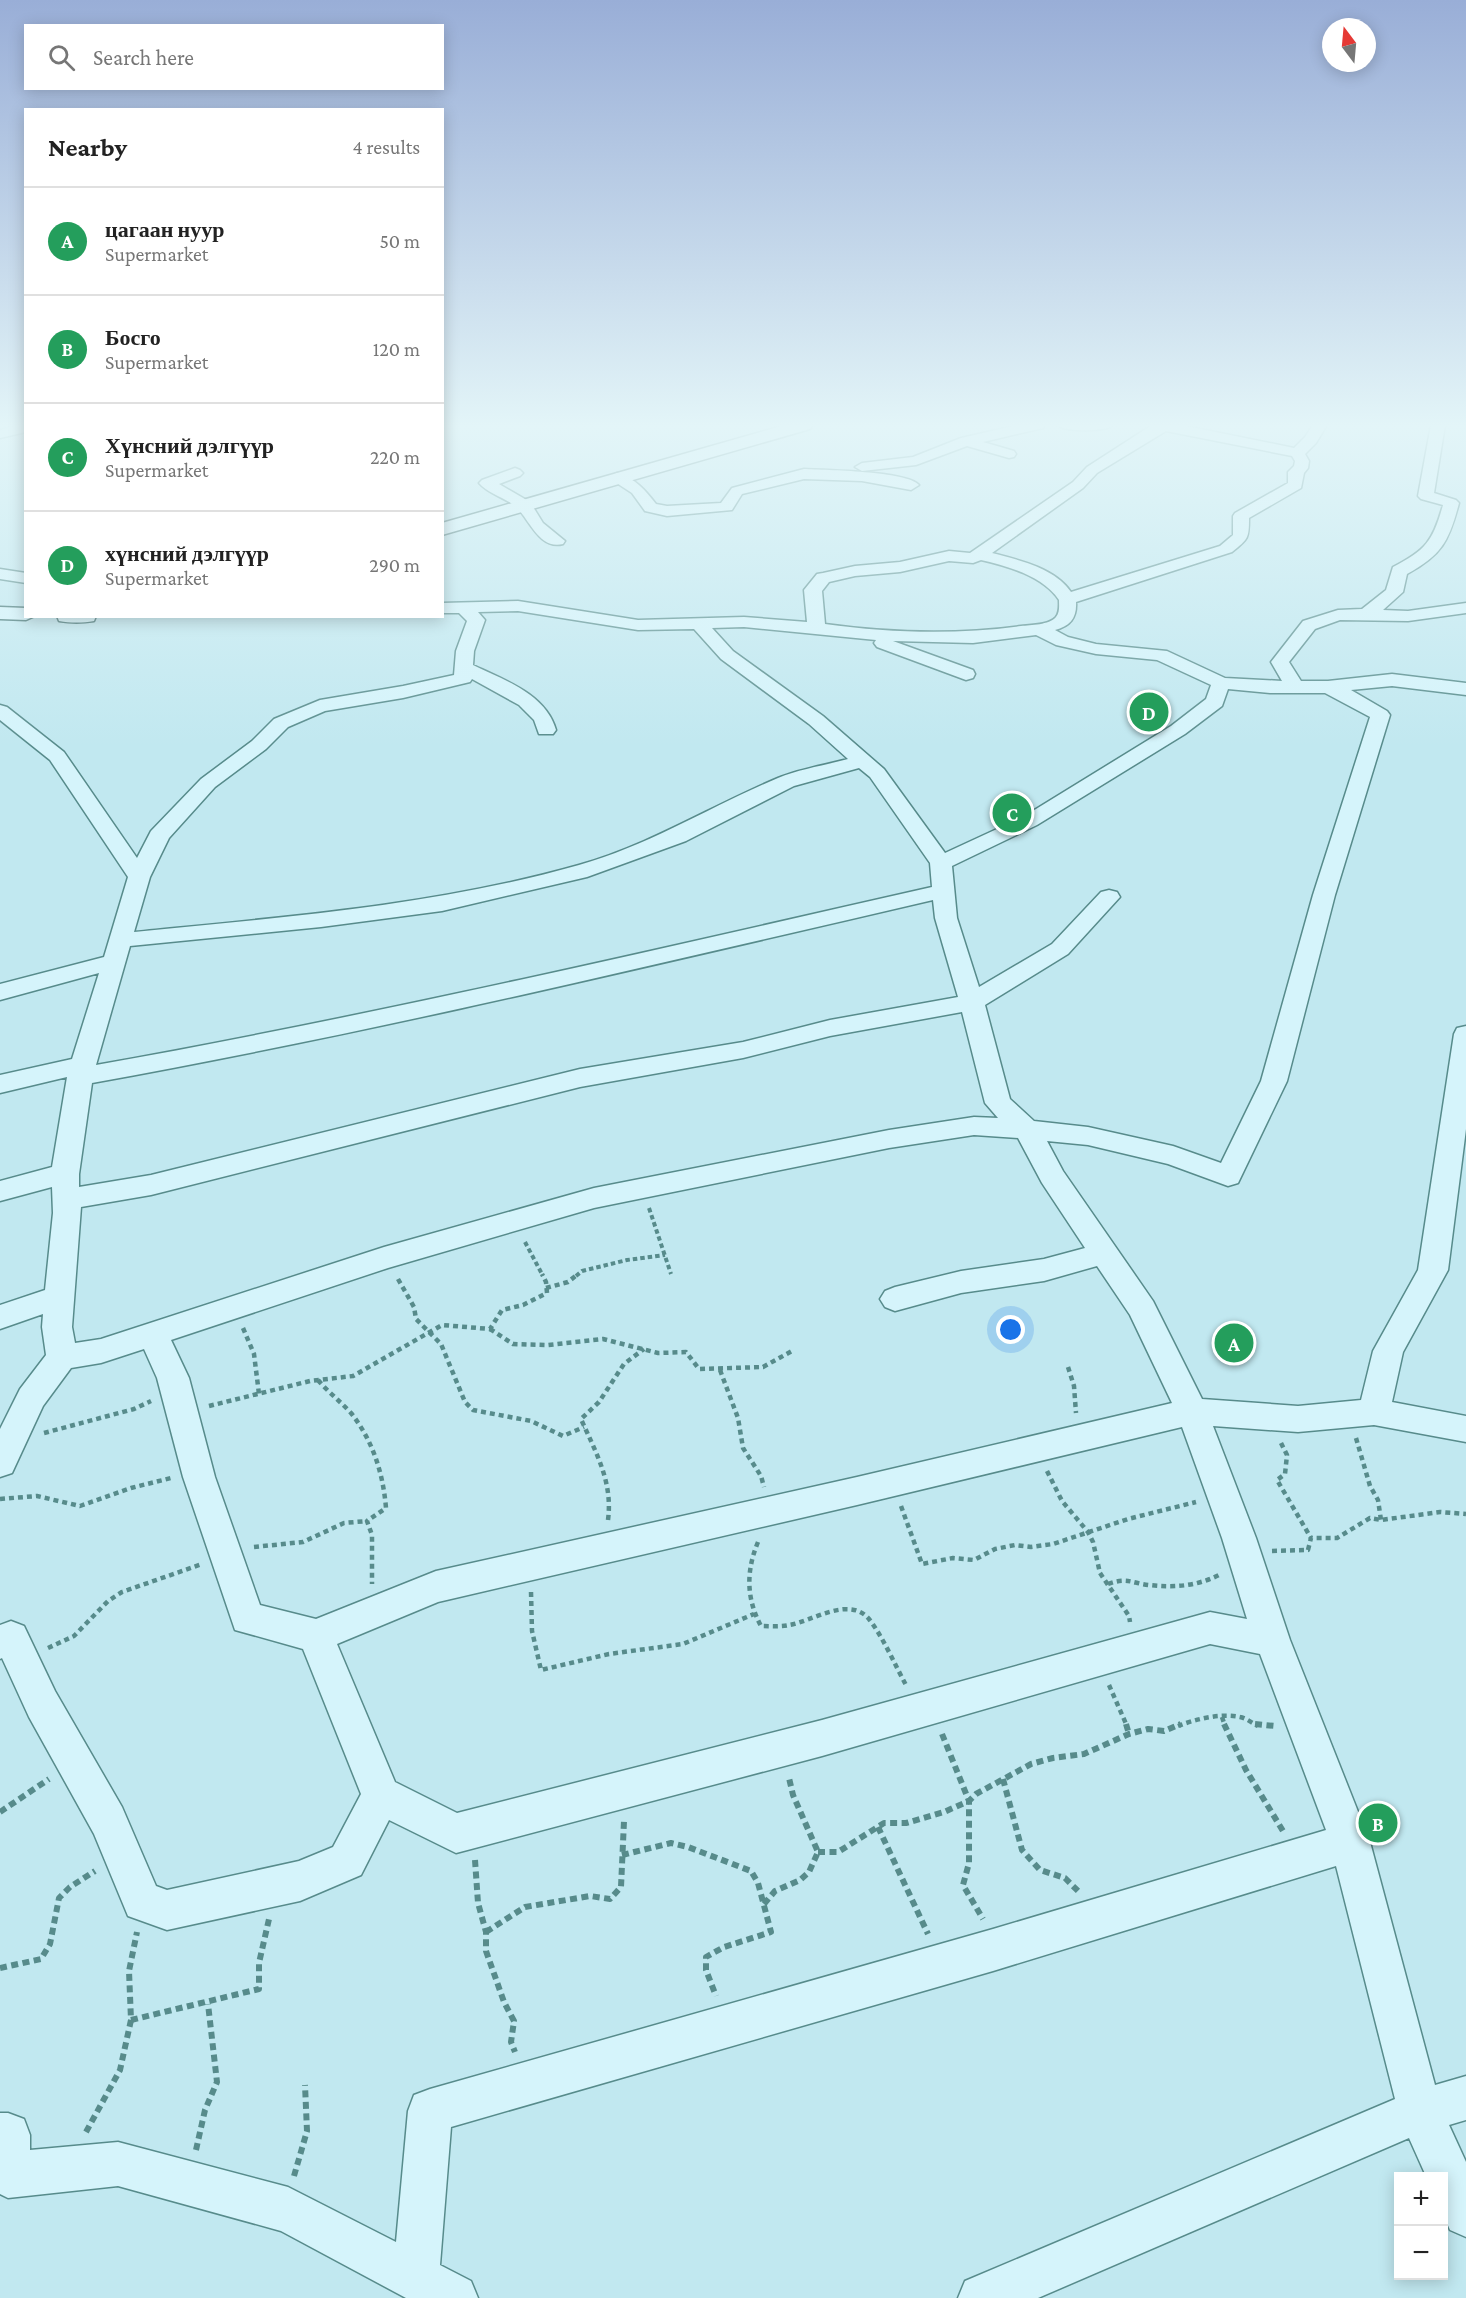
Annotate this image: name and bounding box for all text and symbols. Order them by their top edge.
north arrow [1322,18,1376,72]
search box [24,24,444,90]
icon: search [45,41,78,74]
text: Search here [93,45,194,70]
text: Nearby [48,133,127,162]
text: 4 results [353,136,420,158]
text: цагаан нуур [105,217,225,242]
text: A [62,230,73,252]
text: 50 m [379,230,420,252]
text: Supermarket [105,243,208,265]
text: Босго [105,325,161,350]
text: B [62,338,73,360]
text: 120 m [373,338,420,360]
text: Supermarket [105,351,208,373]
text: Хүнсний дэлгүүр [105,433,274,458]
text: C [61,446,74,468]
text: 220 m [370,446,420,468]
text: Supermarket [105,459,208,481]
text: хүнсний дэлгүүр [105,541,269,566]
text: D [61,554,74,576]
text: 290 m [369,554,420,576]
text: Supermarket [105,567,208,589]
pin: D [1130,690,1168,734]
pin: C [992,790,1032,836]
your location [996,1315,1025,1344]
pin: A [1214,1320,1254,1366]
pin: B [1358,1800,1398,1846]
map controls [1394,2172,1448,2280]
button: + [1394,2172,1448,2226]
button: − [1394,2226,1448,2280]

